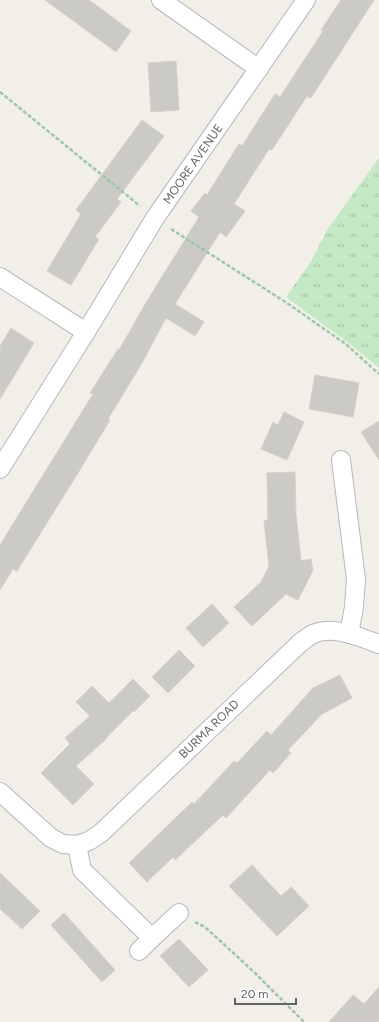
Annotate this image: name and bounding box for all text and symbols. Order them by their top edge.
street label: MOORE AVENUE [160,121,226,207]
street label: BURMA ROAD [176,697,242,761]
scale bar [235,980,296,1006]
text: 20 m [241,987,269,1001]

